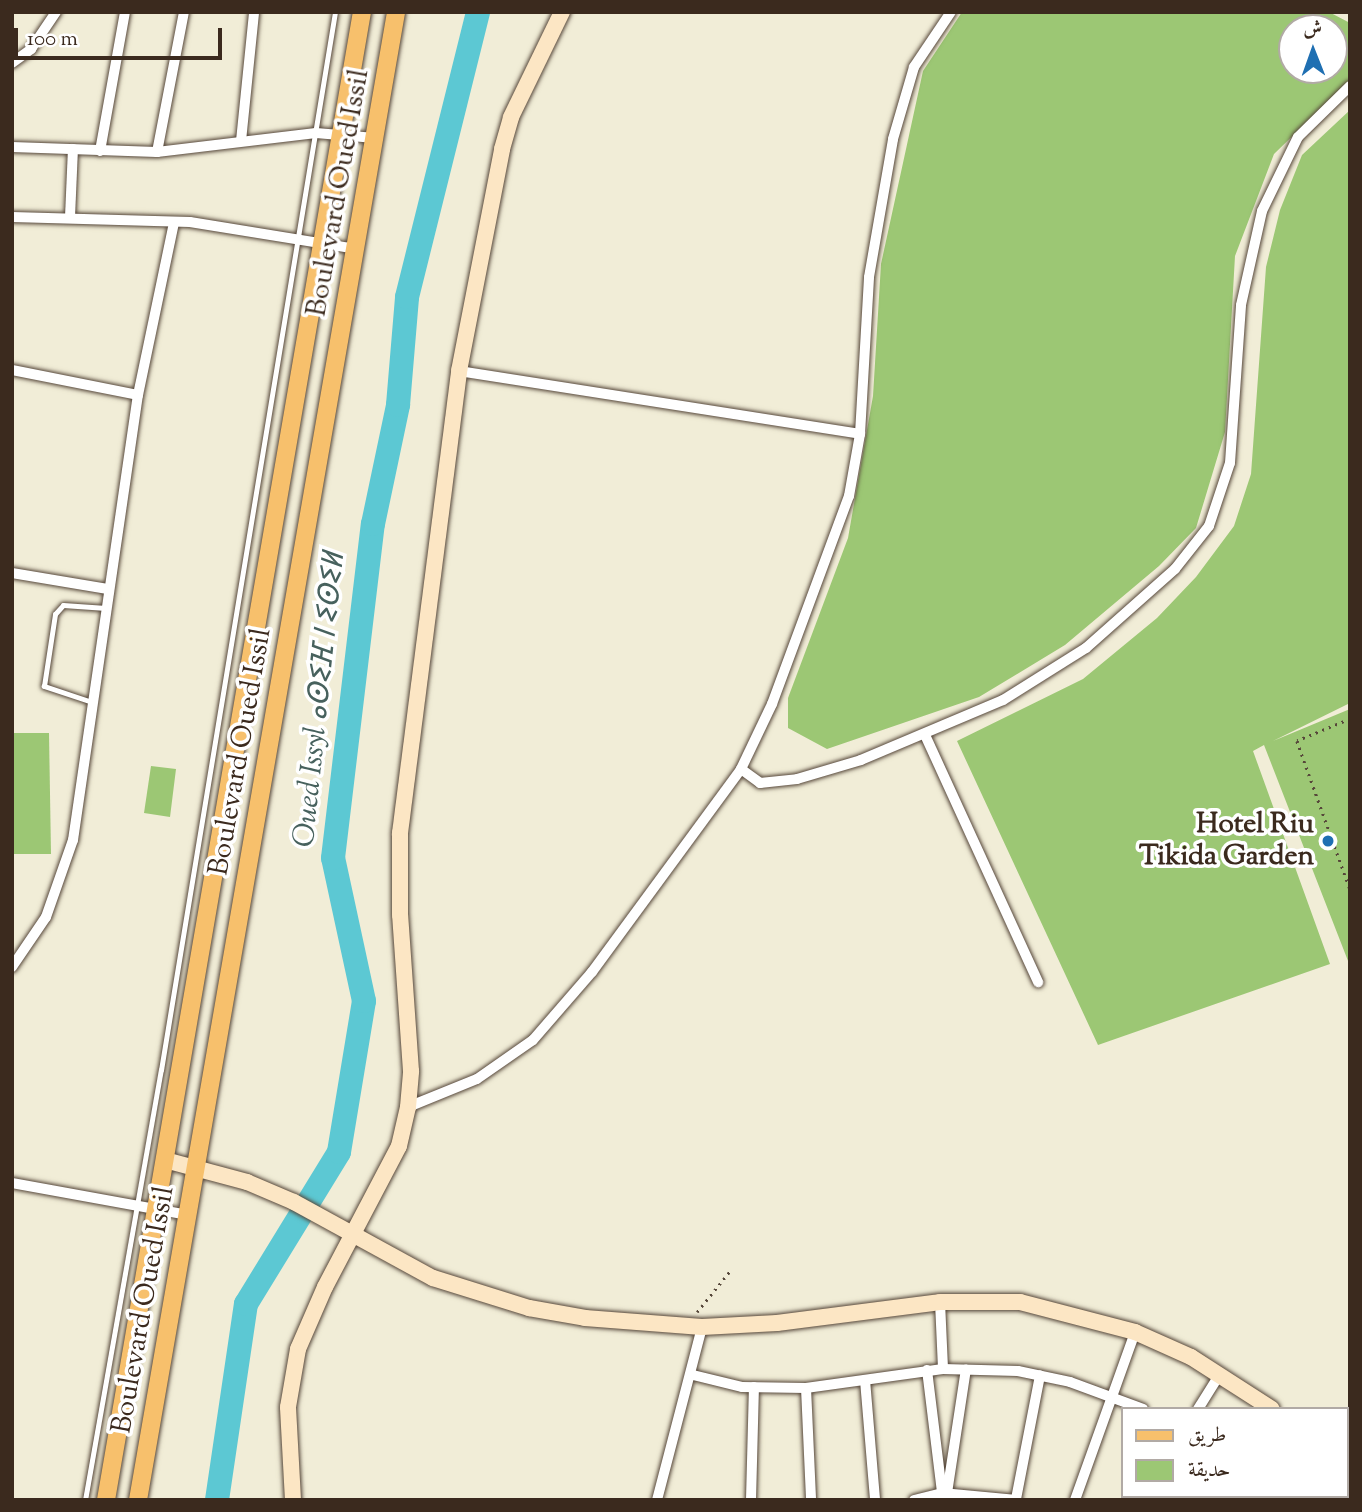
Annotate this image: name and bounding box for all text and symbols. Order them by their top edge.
scale bar [18,14,226,58]
north arrow [1278,14,1348,84]
text: ش [1303,16,1322,43]
text: 100 m [27,25,78,55]
street label: Boulevard Oued Issil [301,67,377,319]
water label: Oued Issyl ⴰⵙⵉⴼ ⵏ ⵉⵙⵉⵍ [288,551,354,849]
street label: Boulevard Oued Issil [203,626,279,878]
place label: Hotel Riu Tikida Garden [1139,808,1314,874]
marker: Hotel Riu Tikida Garden [1320,833,1336,849]
street label: Boulevard Oued Issil [106,1184,182,1436]
legend [1120,1407,1348,1498]
text: طريق [1188,1421,1226,1451]
text: حديقة [1188,1456,1231,1486]

